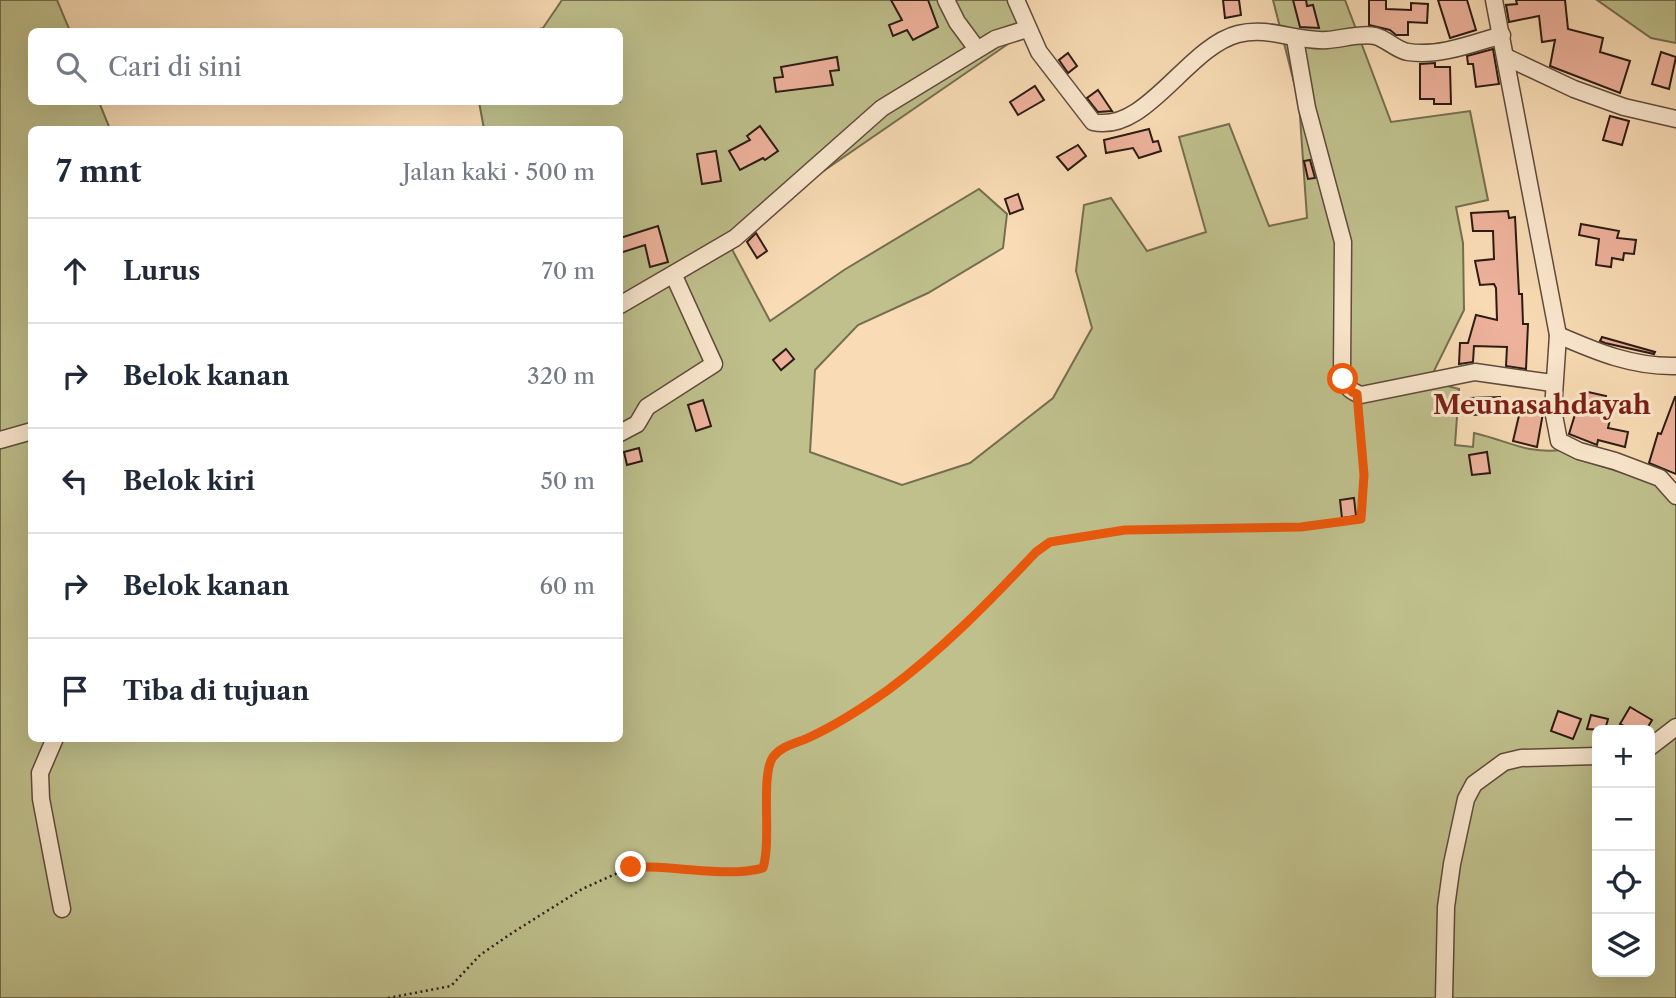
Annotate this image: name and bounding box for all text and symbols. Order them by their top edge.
search box [28,28,623,105]
icon: search [52,48,90,86]
text: Cari di sini [108,51,242,83]
text: 7 mnt [56,153,142,190]
text: Jalan kaki · 500 m [402,158,595,186]
icon: ahead [56,252,94,290]
text: Lurus [123,255,200,287]
text: 70 m [542,257,595,285]
icon: right [56,357,94,395]
text: Belok kanan [123,360,289,392]
text: 320 m [527,362,595,390]
route start [1327,363,1358,394]
district label: Meunasahdayah [1433,389,1651,421]
icon: left [56,462,94,500]
text: Belok kiri [123,465,255,497]
text: 50 m [540,467,595,495]
icon: right [56,567,94,605]
text: Belok kanan [123,570,289,602]
text: 60 m [539,572,595,600]
icon: arrive [56,672,94,710]
text: Tiba di tujuan [123,675,309,707]
map controls [1592,725,1655,977]
button: + [1592,725,1655,788]
button: − [1592,788,1655,851]
route end [615,851,646,882]
button: locate [1592,851,1655,914]
button: layers [1592,914,1655,977]

